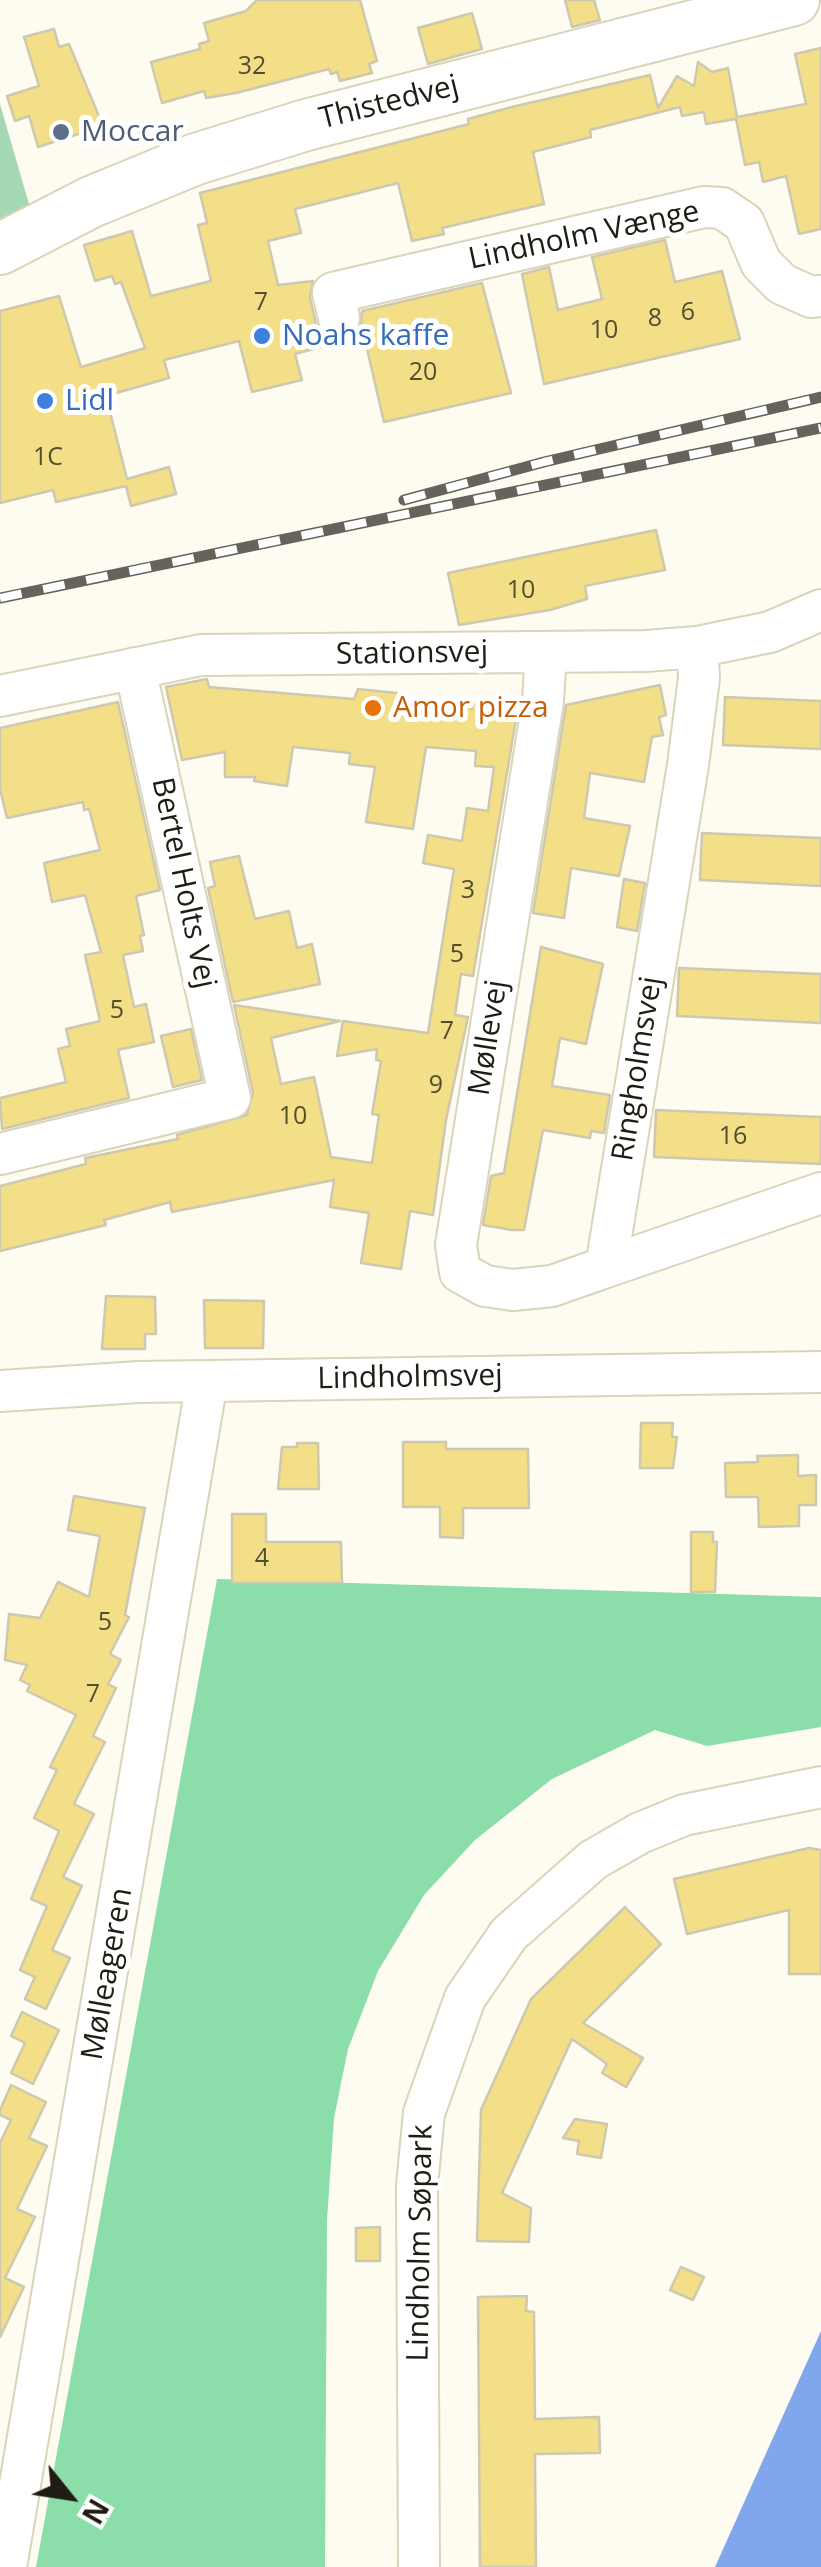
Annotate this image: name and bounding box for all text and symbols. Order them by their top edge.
house number: 32 [238,52,266,82]
street label: Thistedvej [316,68,462,138]
place label: Moccar [81,114,184,150]
marker: Moccar [50,121,72,143]
street label: Lindholm Vænge [465,194,703,278]
house number: 7 [254,288,268,318]
house number: 6 [681,298,695,328]
house number: 8 [648,304,662,334]
house number: 10 [590,316,618,346]
place label: Noahs kaffe [282,318,449,354]
marker: Noahs kaffe [251,325,273,347]
house number: 20 [409,358,437,388]
place label: Lidl [65,383,114,419]
marker: Lidl [34,390,56,412]
house number: 1C [33,443,63,473]
house number: 10 [507,576,535,606]
street label: Stationsvej [336,635,488,673]
place label: Amor pizza [393,690,549,726]
marker: Amor pizza [362,697,384,719]
street label: Bertel Holts Vej [143,774,223,992]
house number: 3 [461,876,475,906]
house number: 5 [450,940,464,970]
street label: Ringholmsvej [606,974,670,1164]
street label: Møllevej [462,978,516,1098]
house number: 5 [110,996,124,1026]
house number: 7 [440,1017,454,1047]
house number: 9 [429,1071,443,1101]
house number: 10 [279,1102,307,1132]
house number: 16 [719,1122,747,1152]
street label: Lindholmsvej [317,1358,503,1398]
house number: 4 [255,1544,269,1574]
house number: 5 [98,1608,112,1638]
house number: 7 [86,1680,100,1710]
street label: Mølleageren [75,1885,141,2063]
street label: Lindholm Søpark [401,2124,441,2362]
north arrow [20,2447,120,2547]
text: N [74,2493,118,2531]

